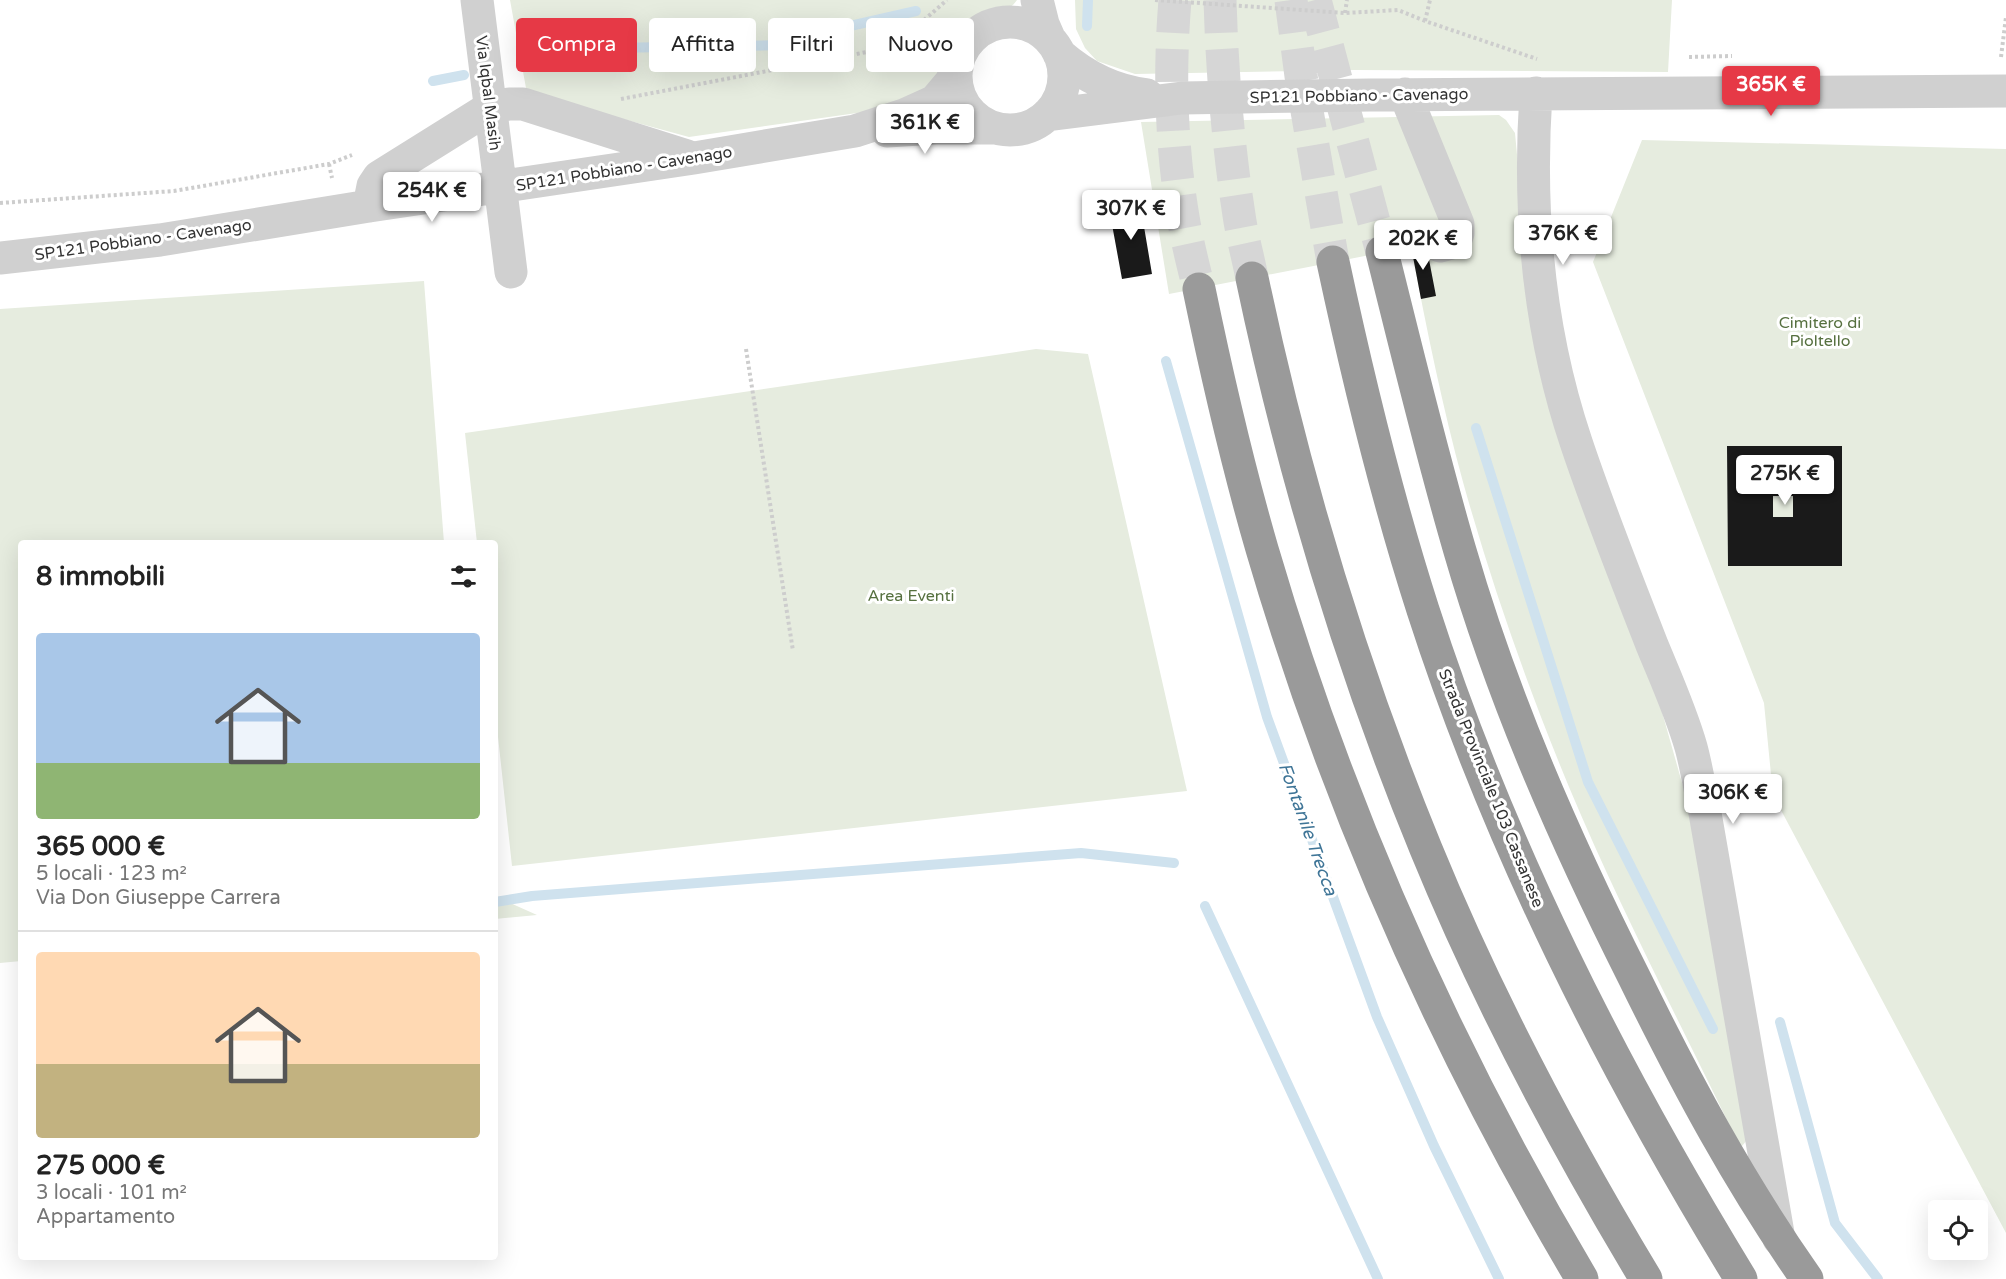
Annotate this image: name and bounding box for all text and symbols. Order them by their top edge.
chip: Compra [516,18,637,72]
chip: Affitta [649,18,756,72]
chip: Filtri [768,18,854,72]
chip: Nuovo [866,18,974,72]
street label: Via Iqbal Masih [471,35,505,152]
pin: 365K € [1722,66,1820,117]
text: 365K € [1736,73,1806,97]
street label: SP121 Pobbiano - Cavenago [1250,84,1468,108]
pin: 361K € [876,104,974,155]
text: 361K € [890,111,960,135]
street label: SP121 Pobbiano - Cavenago [515,142,734,196]
pin: 254K € [383,172,481,223]
text: 254K € [397,179,467,203]
pin: 307K € [1082,190,1180,241]
text: 307K € [1096,197,1166,221]
street label: SP121 Pobbiano - Cavenago [34,215,253,265]
pin: 376K € [1514,215,1612,266]
pin: 202K € [1374,220,1472,271]
text: 376K € [1528,222,1598,246]
text: 202K € [1388,227,1458,251]
park label: Cimitero di Pioltello [1779,313,1861,351]
pin: 275K € [1736,455,1834,506]
text: 275K € [1750,462,1820,486]
icon: filters [447,560,480,593]
text: 8 immobili [36,561,165,592]
park label: Area Eventi [868,586,954,606]
street label: Strada Provinciale 103 Cassanese [1434,666,1548,910]
icon: home [204,672,312,780]
water label: Fontanile Trecca [1274,760,1343,899]
pin: 306K € [1684,774,1782,825]
text: 306K € [1698,781,1768,805]
text: 365 000 € [36,831,165,862]
text: 5 locali · 123 m² [36,862,187,886]
text: Via Don Giuseppe Carrera [36,886,281,910]
icon: home [204,991,312,1099]
text: 275 000 € [36,1150,165,1181]
text: 3 locali · 101 m² [36,1181,187,1205]
map controls [1928,1200,1988,1260]
button: locate [1928,1200,1988,1260]
text: Appartamento [36,1205,175,1229]

